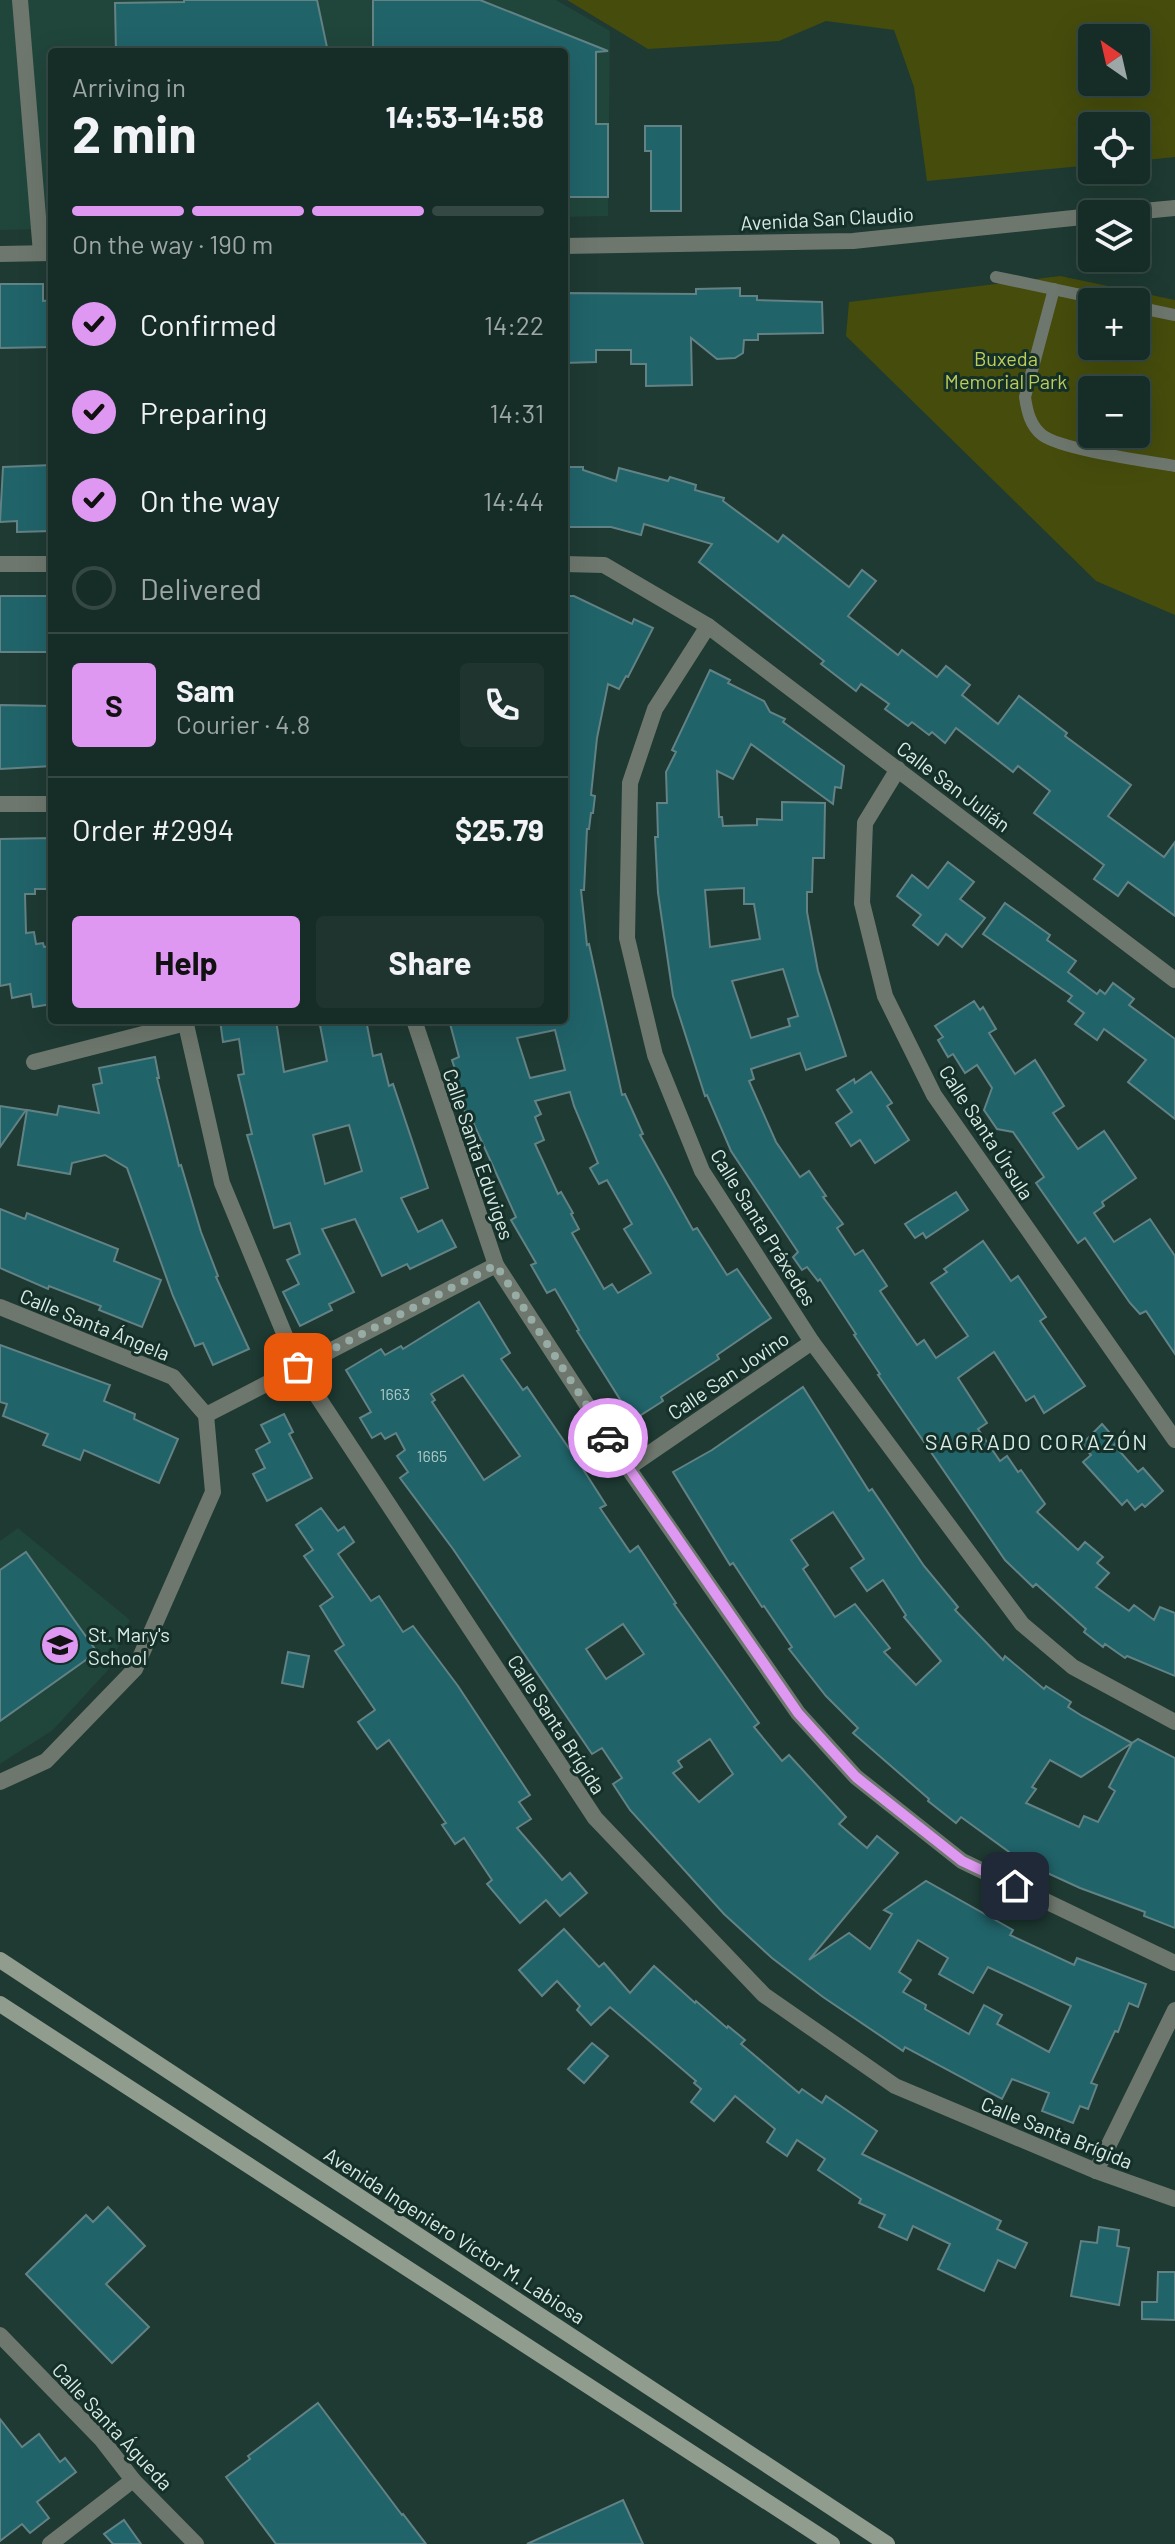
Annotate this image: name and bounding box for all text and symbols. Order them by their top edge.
north arrow [1078,24,1150,96]
map controls [1078,24,1150,448]
text: Arriving in [72,71,186,102]
text: 14:53–14:58 [386,98,544,134]
text: 2 min [72,101,197,163]
button: locate [1078,112,1150,184]
button: layers [1078,200,1150,272]
street label: Avenida San Claudio [740,201,914,235]
text: On the way · 190 m [72,228,273,259]
button: + [1078,288,1150,360]
icon: check [72,302,116,346]
text: Confirmed [140,306,277,342]
text: 14:22 [484,309,544,340]
park label: Buxeda Memorial Park [945,346,1067,393]
button: − [1078,376,1150,448]
icon: check [72,390,116,434]
text: Preparing [140,394,267,430]
text: 14:31 [489,397,544,428]
icon: check [72,478,116,522]
text: On the way [140,482,280,518]
text: 14:44 [483,485,544,516]
text: Delivered [140,570,262,606]
button: phone [460,663,544,747]
text: Sam [176,672,235,708]
text: S [105,687,123,723]
text: Courier · 4.8 [176,708,310,739]
street label: Calle San Julián [893,736,1015,836]
text: Order #2994 [72,811,234,847]
text: $25.79 [455,811,544,847]
button: Help [72,916,300,1008]
button: Share [316,916,544,1008]
street label: Calle Santa Úrsula [935,1060,1039,1204]
street label: Calle Santa Eduviges [438,1065,520,1243]
street label: Calle Santa Práxedes [706,1144,822,1310]
street label: Calle Santa Ángela [17,1283,173,1365]
street label: Calle San Jovino [663,1326,793,1424]
pin [264,1333,332,1401]
icon: bag [276,1345,320,1389]
house number: 1663 [380,1384,410,1403]
courier [568,1398,648,1478]
icon: car [586,1416,630,1460]
district label: SAGRADO CORAZÓN [925,1428,1149,1454]
house number: 1665 [417,1446,447,1465]
place label: St. Mary's School [88,1622,170,1669]
school or university icon: St. Mary's School [39,1624,81,1666]
street label: Calle Santa Brígida [503,1650,611,1798]
pin [981,1852,1049,1920]
icon: home [993,1864,1037,1908]
street label: Calle Santa Brígida [978,2091,1136,2173]
street label: Avenida Ingeniero Víctor M. Labiosa [320,2142,590,2328]
street label: Calle Santa Águeda [48,2357,178,2495]

